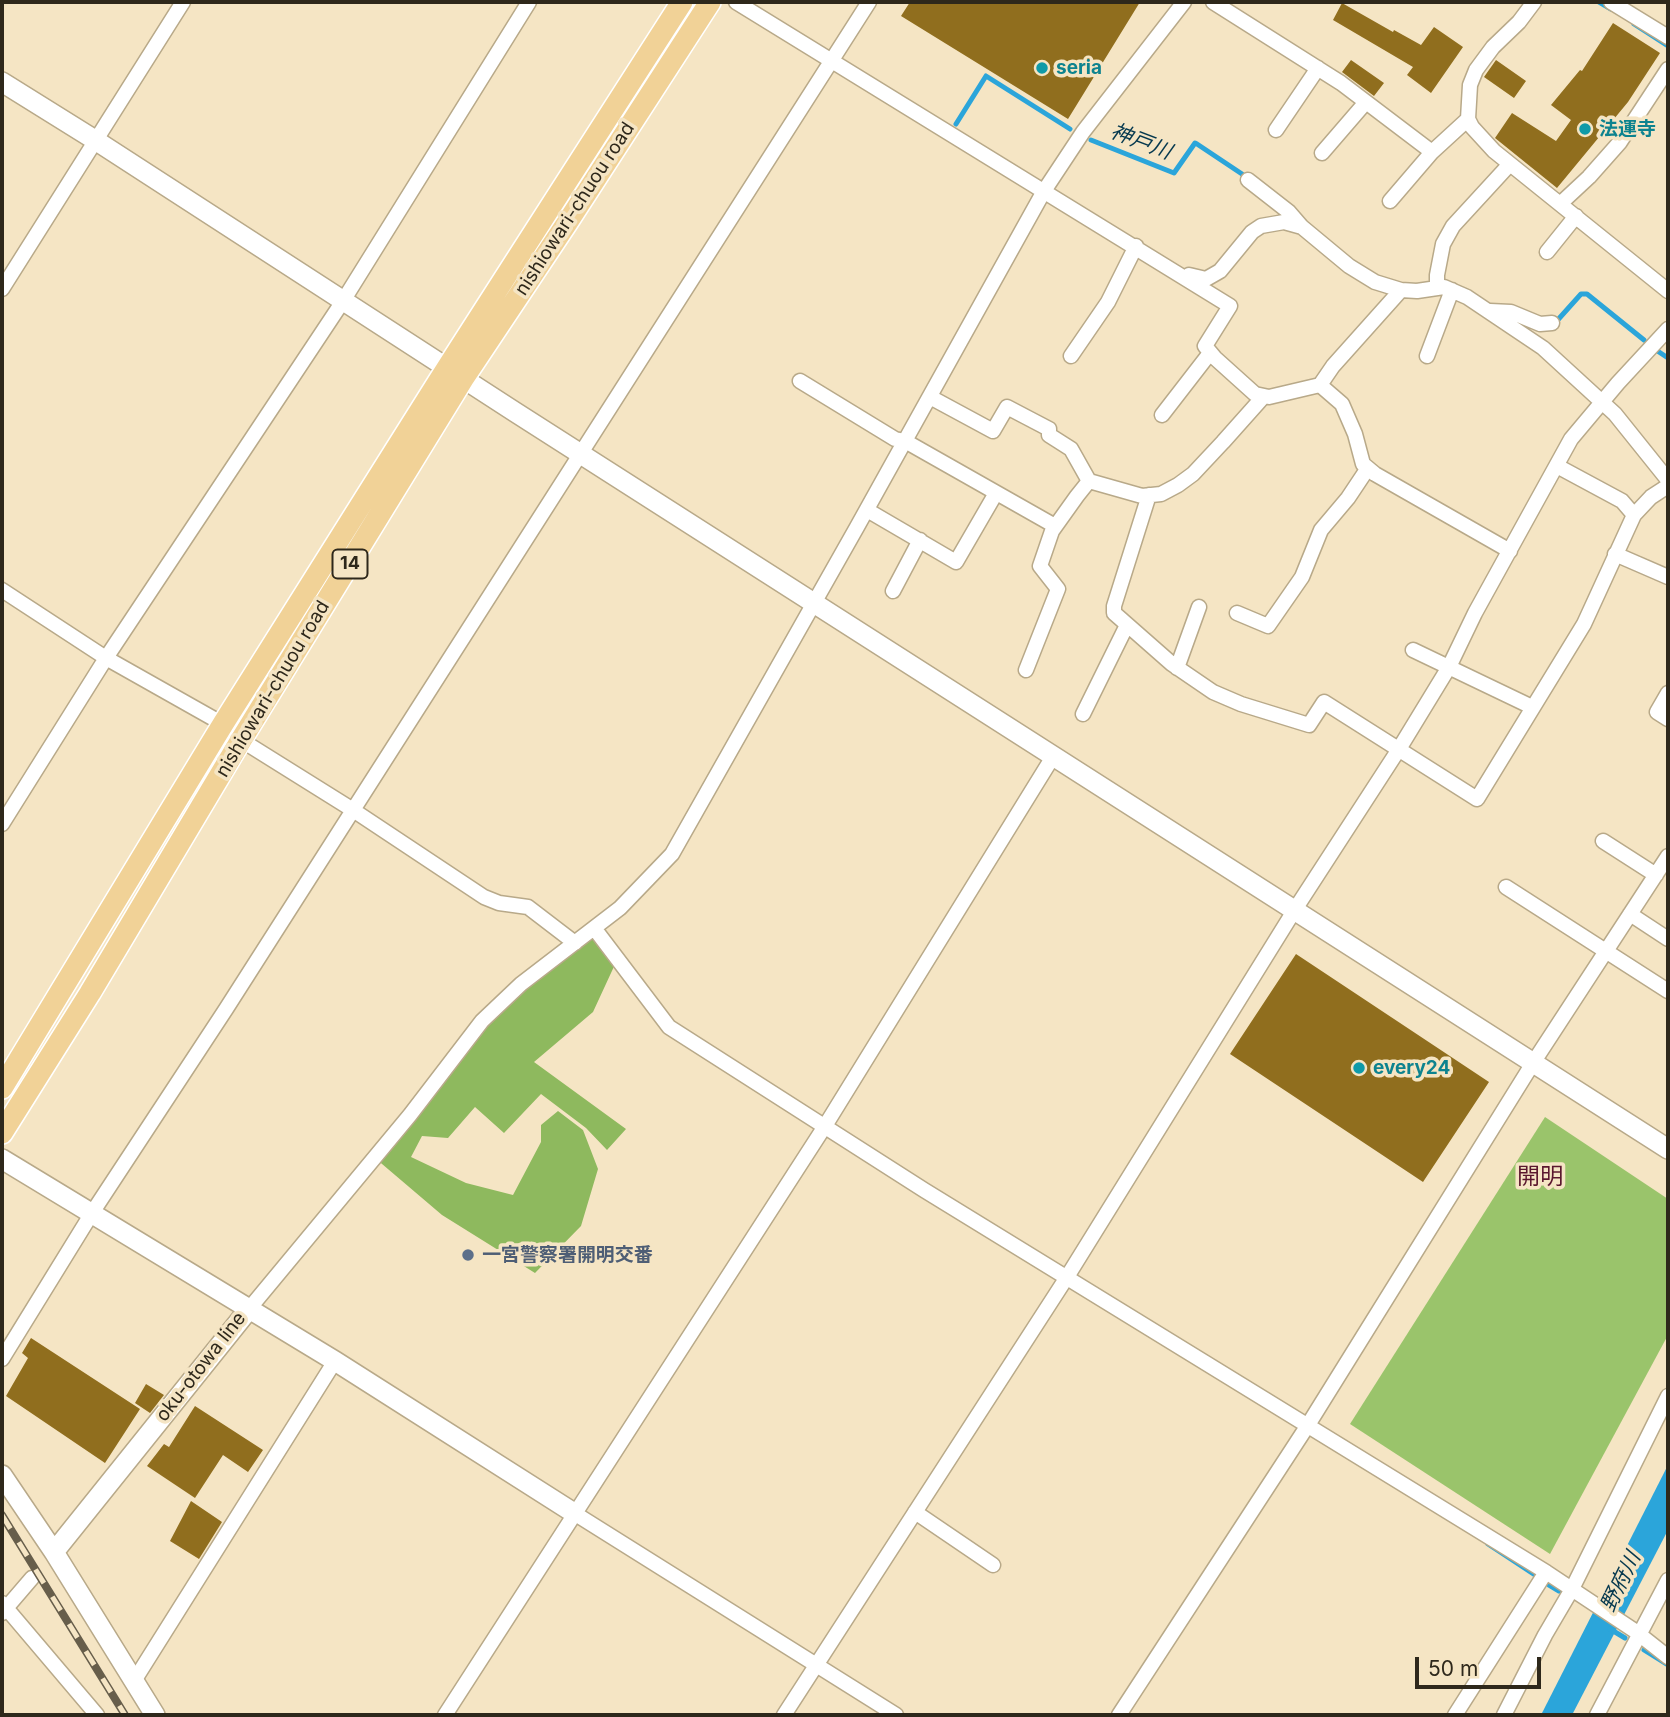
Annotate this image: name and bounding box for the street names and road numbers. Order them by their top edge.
street label: nishiowari-chuou road [510,118,640,300]
road number: 14 [332,550,368,578]
street label: nishiowari-chuou road [211,597,335,781]
street label: oku-otowa line [151,1308,251,1426]

